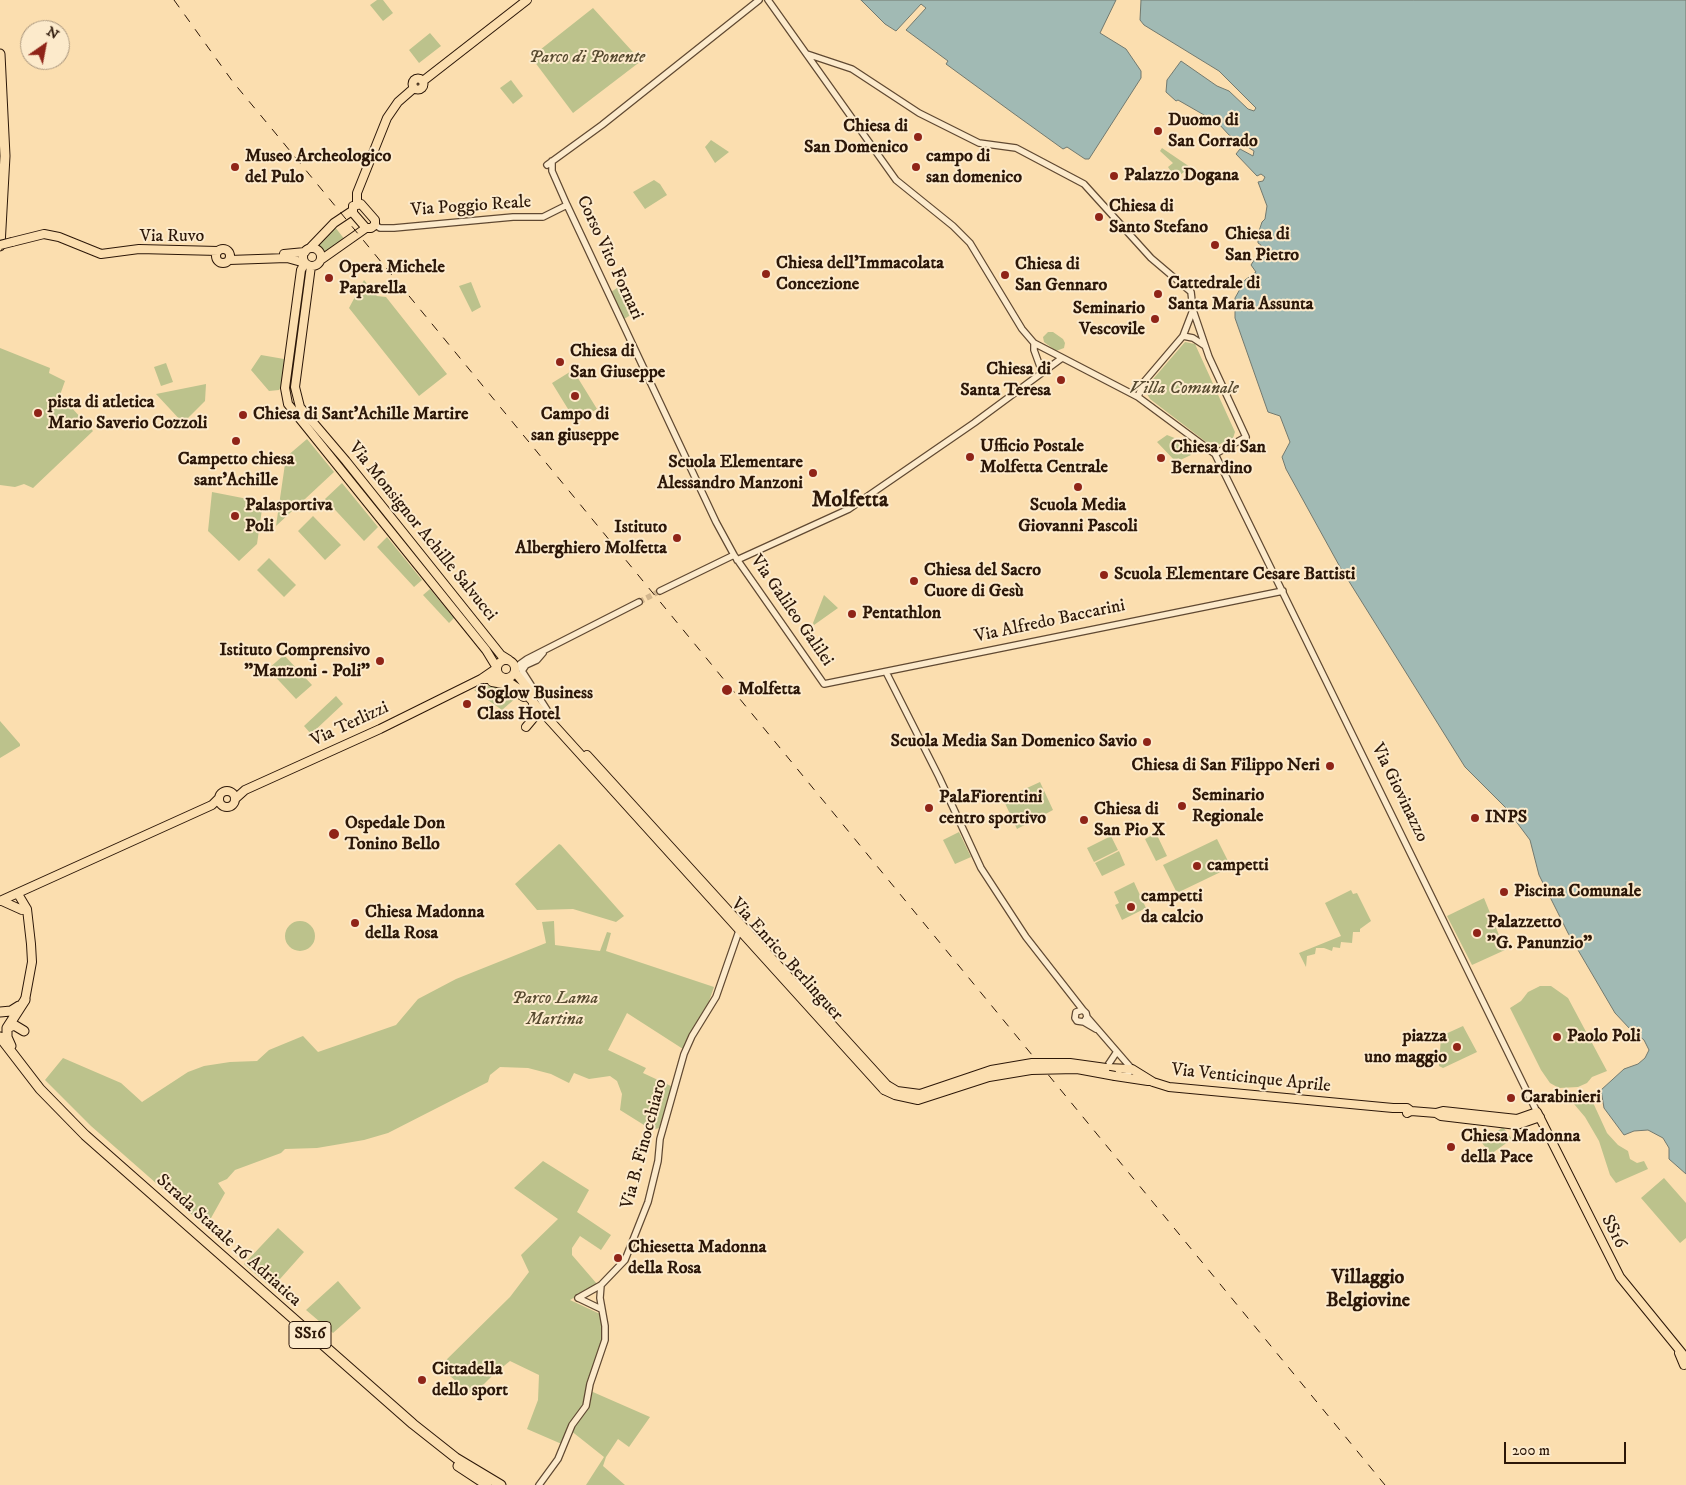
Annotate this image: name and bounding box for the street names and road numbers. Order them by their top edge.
street label: Via Poggio Reale [410,192,532,222]
street label: Corso Vito Fornari [571,193,647,323]
street label: Via Ruvo [140,226,204,248]
street label: Via Monsignor Achille Salvucci [343,438,501,626]
street label: Via Galileo Galilei [745,551,837,671]
street label: Via Alfredo Baccarini [973,595,1127,649]
street label: Via Terlizzi [308,698,392,752]
street label: Via Giovinazzo [1366,740,1432,846]
street label: Via Enrico Berlinguer [725,894,847,1026]
street label: Via Venticinque Aprile [1170,1060,1332,1098]
street label: Via B. Finocchiaro [617,1077,673,1211]
street label: Strada Statale 16 Adriatica [151,1170,305,1312]
street label: SS16 [1595,1212,1631,1252]
road number: SS16 [289,1322,331,1348]

